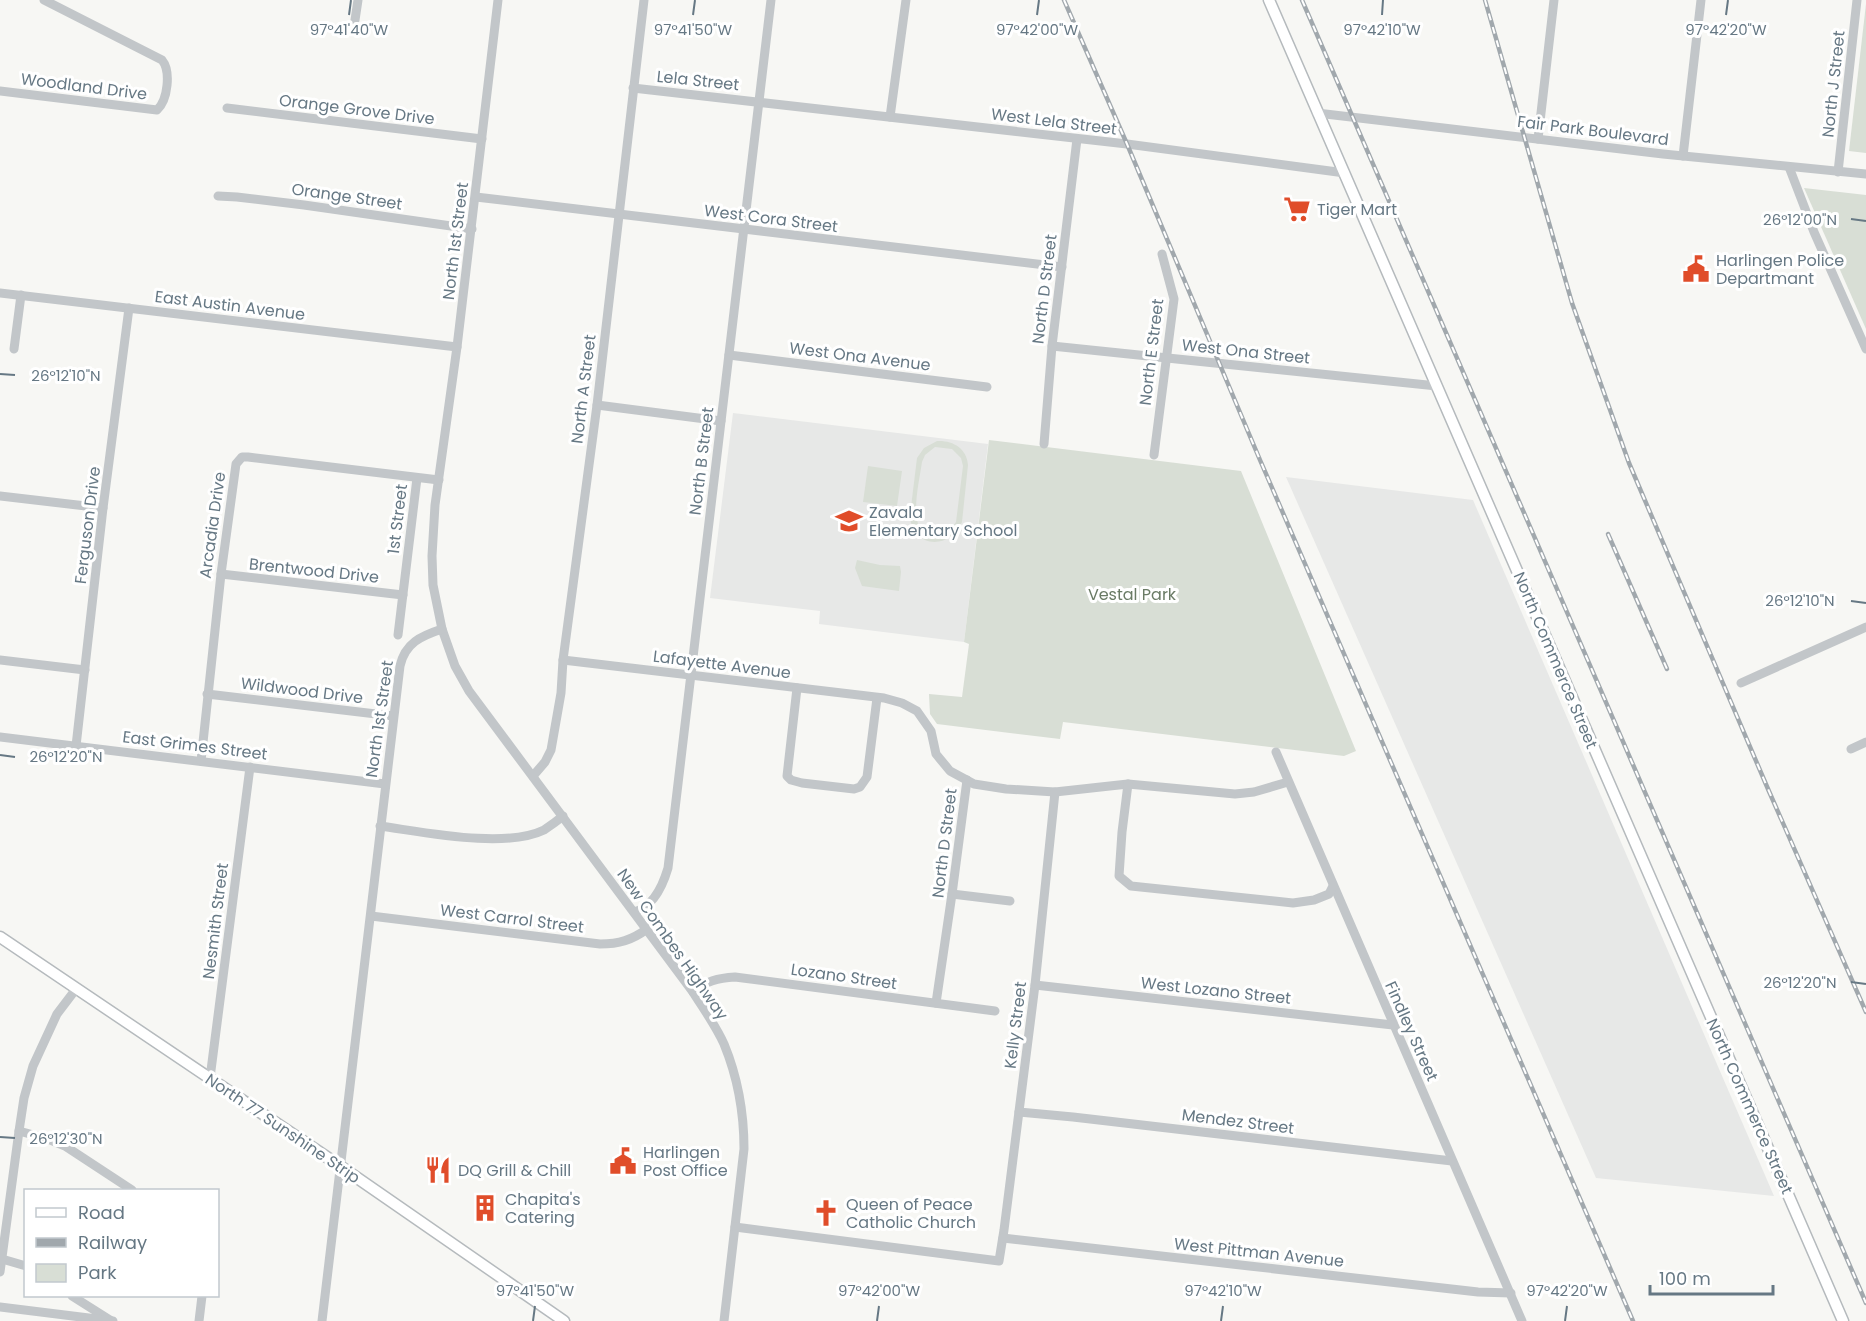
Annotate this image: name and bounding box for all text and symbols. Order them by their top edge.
text: 97°41'40"W [310,19,388,40]
text: 97°41'50"W [654,19,732,40]
text: 97°42'00"W [996,19,1078,40]
text: 97°42'10"W [1343,19,1421,40]
text: 97°42'20"W [1685,19,1767,40]
street label: North J Street [1816,29,1851,139]
street label: Lela Street [656,65,740,96]
street label: Woodland Drive [19,67,148,106]
street label: Orange Grove Drive [278,89,436,130]
street label: West Lela Street [990,102,1118,141]
street label: Fair Park Boulevard [1516,110,1670,151]
street label: Orange Street [290,177,404,216]
street label: North 1st Street [437,181,474,301]
supermarket icon: Tiger Mart [1282,194,1312,224]
place label: Tiger Mart [1317,198,1397,221]
street label: West Cora Street [703,199,839,238]
text: 26°12'00"N [1763,209,1837,230]
street label: North D Street [1026,233,1063,345]
place label: Harlingen Police Departmant [1716,249,1844,290]
public building icon: Harlingen Police Departmant [1681,254,1711,284]
street label: East Austin Avenue [153,285,306,326]
street label: North E Street [1134,297,1169,407]
street label: North A Street [565,333,602,445]
street label: West Ona Street [1181,333,1311,370]
street label: West Ona Avenue [788,336,932,377]
text: 26°12'10"N [31,365,101,386]
street label: North B Street [683,406,720,516]
street label: Ferguson Drive [69,465,106,585]
street label: Arcadia Drive [194,470,231,580]
street label: 1st Street [382,483,413,555]
place label: Zavala Elementary School [869,501,1017,542]
school or university icon: Zavala Elementary School [834,506,864,536]
street label: Brentwood Drive [248,552,380,589]
street label: North Commerce Street [1508,568,1603,752]
park label: Vestal Park [1088,583,1177,606]
text: 26°12'10"N [1765,590,1835,611]
street label: Lafayette Avenue [652,645,792,684]
street label: North 1st Street [360,659,399,779]
street label: Wildwood Drive [239,672,365,709]
street label: East Grimes Street [121,725,269,766]
text: 26°12'20"N [29,746,103,767]
street label: North D Street [926,787,963,899]
street label: Nesmith Street [197,861,234,981]
street label: New Combes Highway [612,864,734,1025]
street label: West Carrol Street [439,898,585,939]
street label: Lozano Street [789,958,899,995]
street label: West Lozano Street [1140,971,1292,1010]
text: 26°12'20"N [1763,972,1837,993]
street label: Findley Street [1379,978,1444,1085]
street label: Kelly Street [999,980,1032,1070]
street label: North Commerce Street [1700,1015,1799,1198]
street label: North 77 Sunshine Strip [201,1068,365,1189]
street label: Mendez Street [1180,1103,1296,1140]
text: 26°12'30"N [29,1128,103,1149]
place label: Harlingen Post Office [643,1141,728,1182]
public building icon: Harlingen Post Office [608,1146,638,1176]
restaurant icon: DQ Grill & Chill [423,1155,453,1185]
place label: DQ Grill & Chill [458,1159,571,1182]
place label: Chapita's Catering [505,1188,581,1229]
legend [24,1189,219,1297]
building icon: Chapita's Catering [470,1193,500,1223]
place label: Queen of Peace Catholic Church [846,1193,976,1234]
church icon: Queen of Peace Catholic Church [811,1198,841,1228]
text: Road [78,1200,125,1225]
text: Railway [78,1230,147,1255]
street label: West Pittman Avenue [1173,1232,1345,1273]
scale bar [1650,1258,1773,1296]
text: Park [78,1260,117,1285]
text: 100 m [1659,1266,1711,1291]
text: 97°41'50"W [496,1280,574,1301]
text: 97°42'00"W [838,1280,920,1301]
text: 97°42'10"W [1184,1280,1262,1301]
text: 97°42'20"W [1526,1280,1608,1301]

